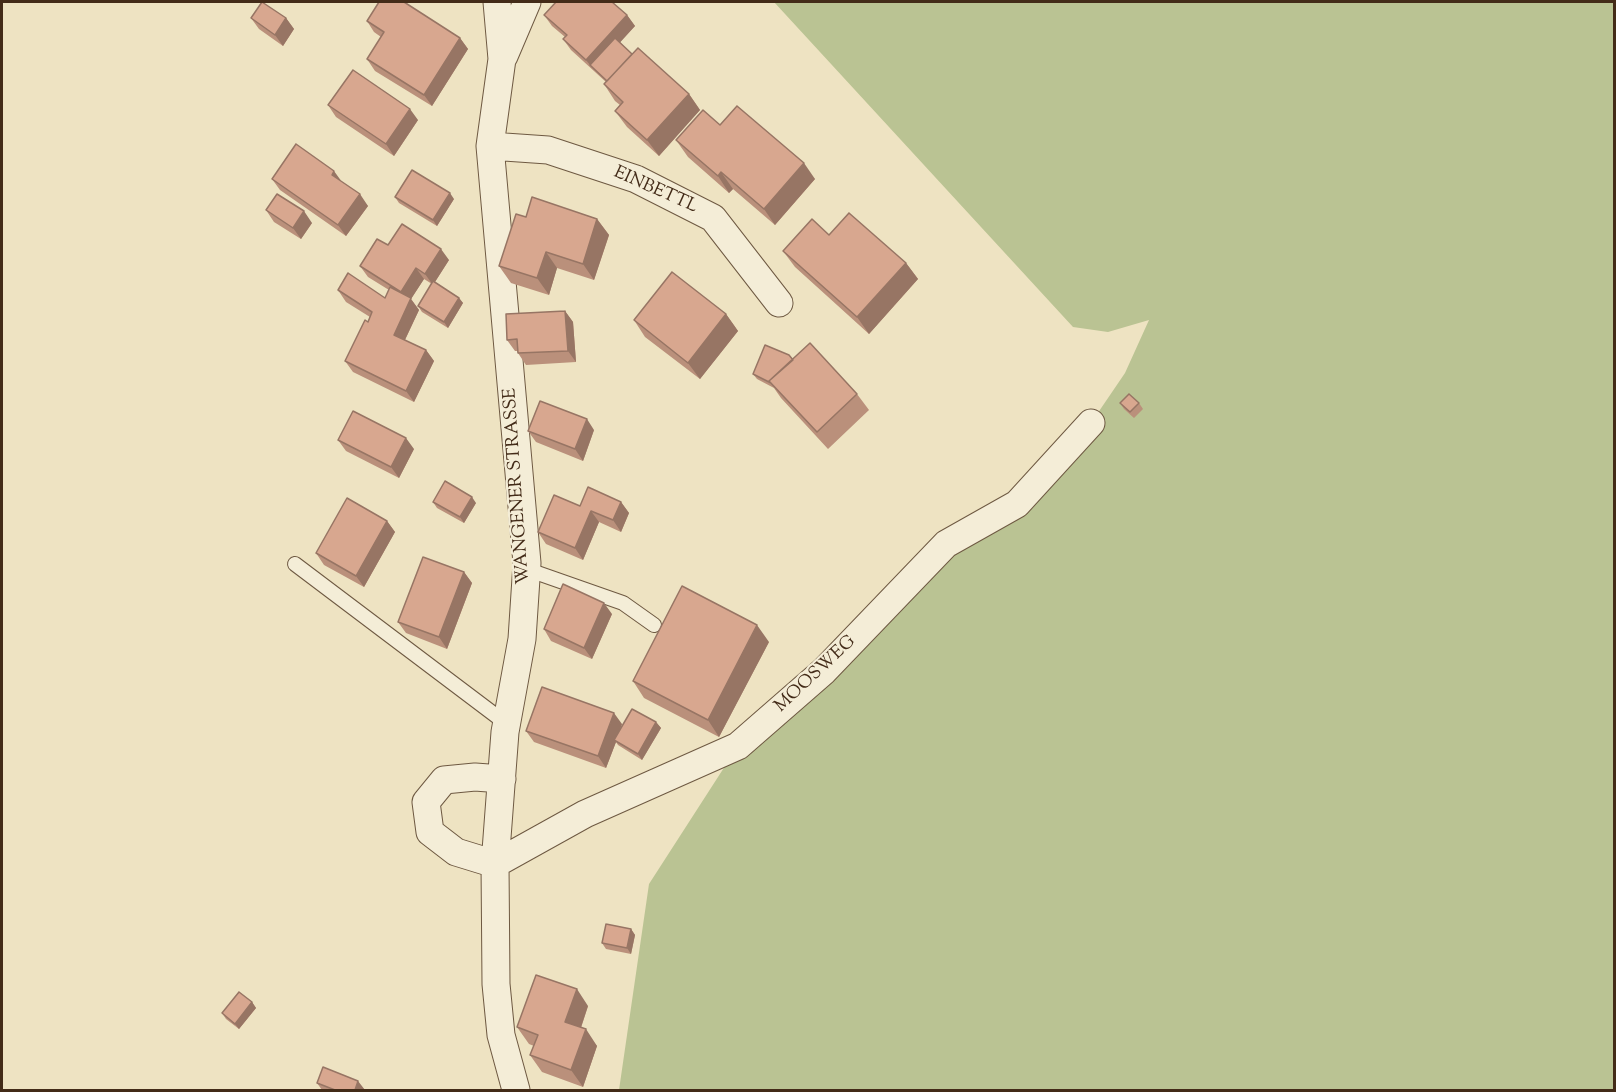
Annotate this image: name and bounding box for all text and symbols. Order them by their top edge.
street label: EINBETTL [610,163,700,219]
street label: WANGENER STRASSE [500,387,536,585]
street label: MOOSWEG [771,632,861,718]

